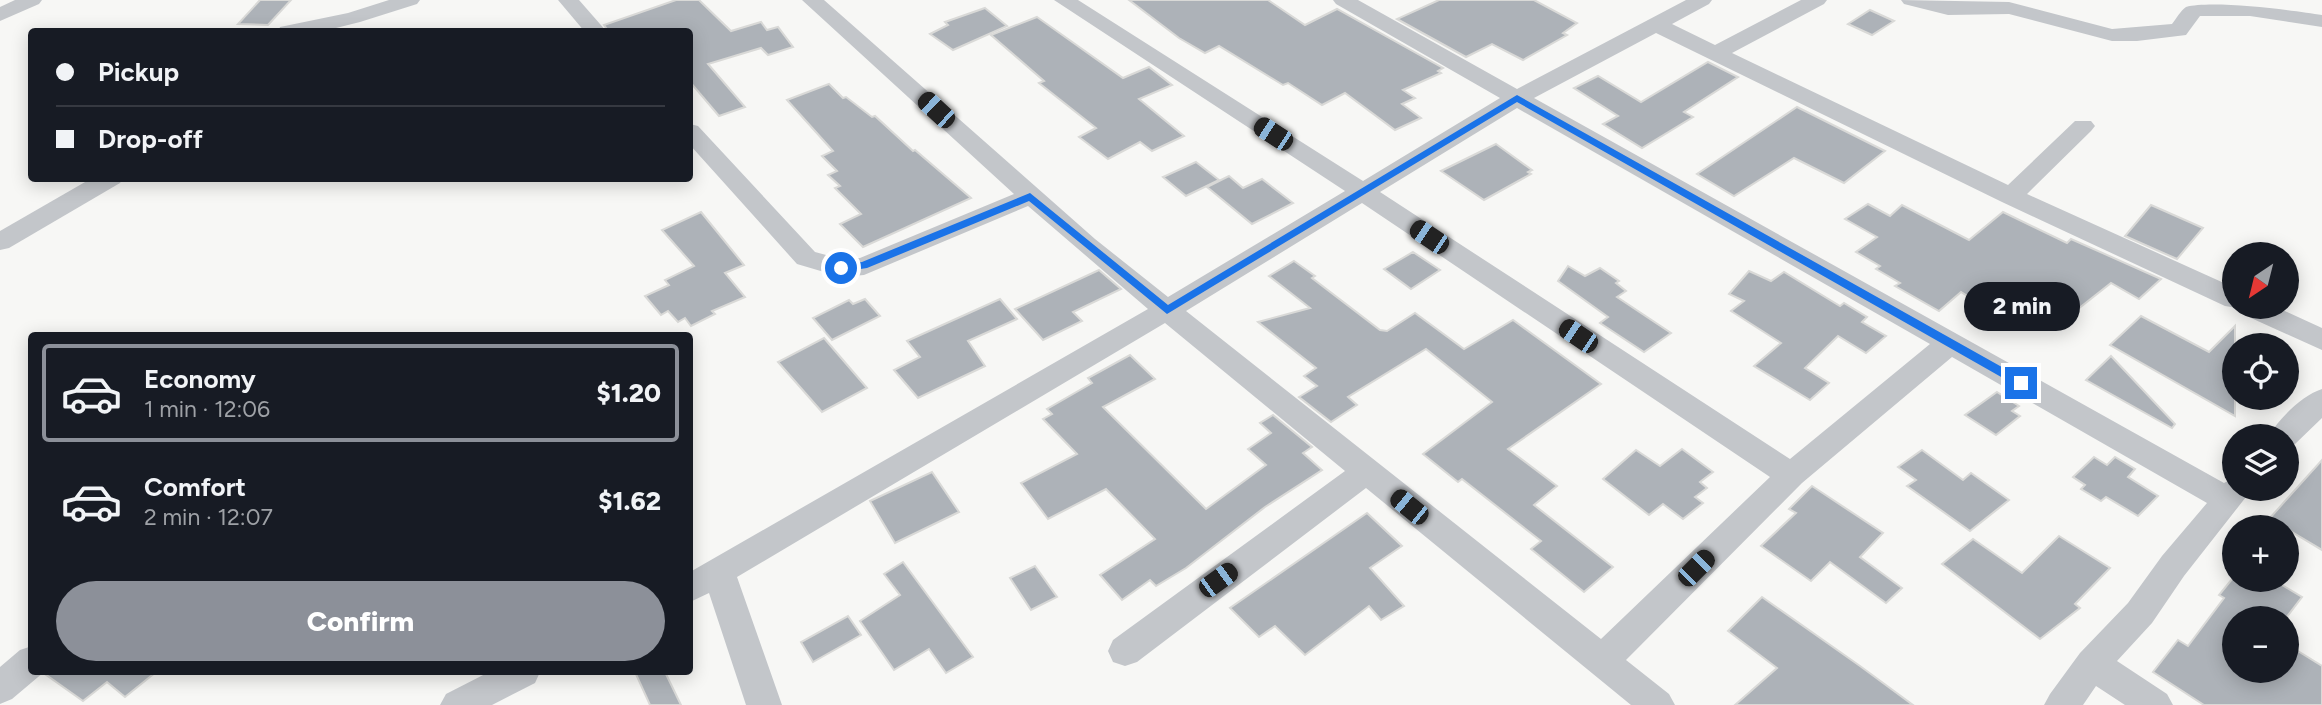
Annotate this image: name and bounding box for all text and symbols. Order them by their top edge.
text: Pickup [98,56,179,88]
car [914,88,959,132]
car [1250,114,1297,154]
text: Drop-off [98,123,203,155]
car [1406,217,1453,257]
north arrow [2222,242,2300,318]
map controls [2222,242,2299,683]
route start [825,252,857,284]
callout: 2 min [1963,282,2079,330]
text: 2 min [1993,292,2051,320]
car [1555,316,1602,356]
button: locate [2222,333,2299,410]
icon: car [60,362,123,425]
text: Economy [144,363,256,395]
route end [2005,367,2037,399]
text: $1.20 [596,377,661,409]
text: 1 min · 12:06 [144,395,270,423]
button: layers [2222,424,2299,501]
icon: car [60,470,123,533]
text: Comfort [144,471,246,503]
text: $1.62 [598,485,661,517]
car [1387,486,1432,528]
text: 2 min · 12:07 [144,503,273,531]
button: + [2222,515,2299,592]
car [1674,546,1719,590]
car [1195,559,1242,601]
button: Confirm [56,581,665,661]
button: − [2222,606,2299,683]

